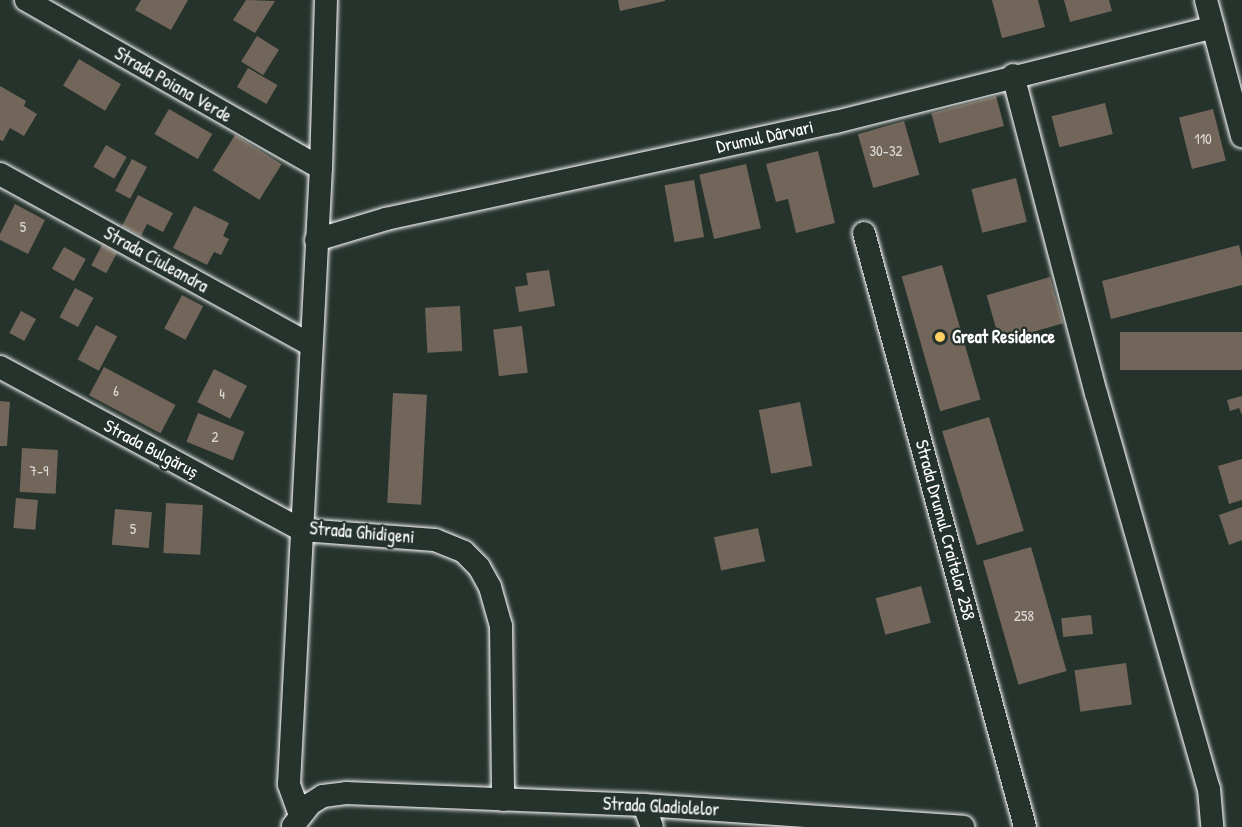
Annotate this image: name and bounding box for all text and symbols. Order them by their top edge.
street label: Strada Poiana Verde [111,43,235,127]
street label: Drumul Dârvari [714,116,816,158]
house number: 110 [1194,130,1212,148]
house number: 30-32 [869,142,903,160]
house number: 5 [20,218,26,236]
street label: Strada Ciuleandra [100,222,212,298]
place label: Great Residence [952,326,1055,348]
marker: Great Residence [933,330,947,344]
house number: 6 [113,382,119,400]
house number: 4 [219,385,225,403]
street label: Strada Bulgăruș [100,415,202,483]
house number: 2 [211,428,219,446]
street label: Strada Drumul Craitelor 258 [911,437,979,623]
house number: 7-9 [30,462,48,480]
street label: Strada Ghidigeni [309,518,415,548]
house number: 5 [130,520,136,538]
house number: 258 [1014,607,1034,625]
street label: Strada Gladiolelor [602,793,720,821]

